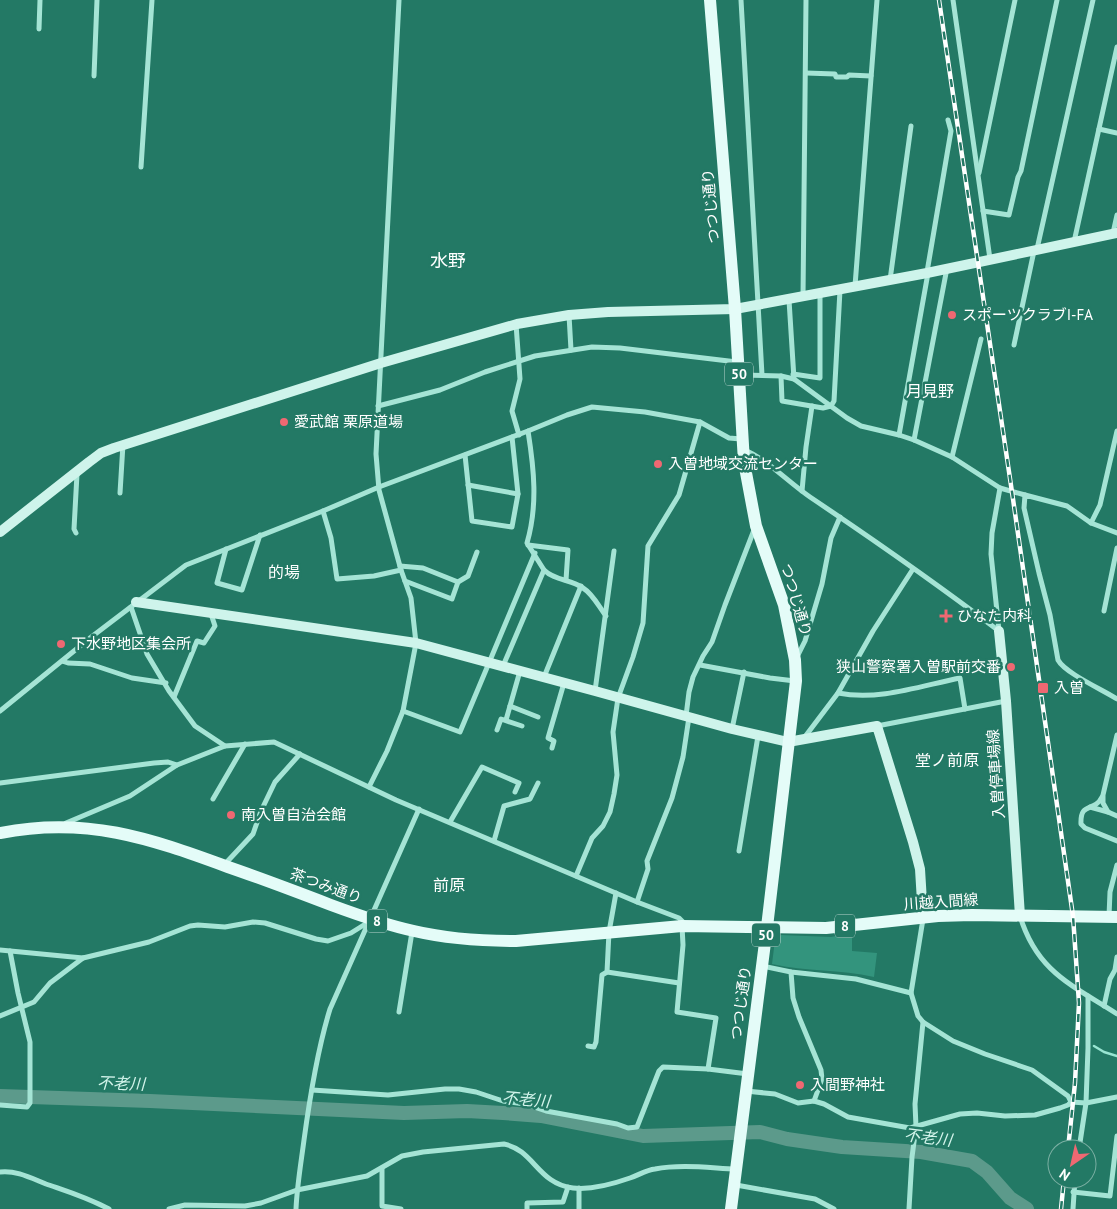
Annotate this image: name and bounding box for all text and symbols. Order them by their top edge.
street label: つつじ通り [698,168,723,244]
district label: 水野 [430,249,466,272]
place label: スポーツクラブI-FA [962,305,1093,324]
marker: スポーツクラブI-FA [946,309,958,321]
road number: 50 [725,362,753,386]
district label: 月見野 [906,381,954,401]
place label: 愛武館 栗原道場 [294,412,403,431]
marker: 愛武館 栗原道場 [278,416,290,428]
place label: 入曽地域交流センター [668,454,818,473]
marker: 入曽地域交流センター [652,458,664,470]
street label: つつじ通り [777,561,816,639]
district label: 的場 [268,562,300,582]
place label: ひなた内科 [957,606,1032,625]
marker: ひなた内科 [939,609,953,623]
place label: 下水野地区集会所 [71,634,191,653]
marker: 下水野地区集会所 [55,638,67,650]
place label: 狭山警察署入曽駅前交番 [836,657,1001,676]
marker: 狭山警察署入曽駅前交番 [1005,661,1017,673]
place label: 入曽 [1054,678,1084,697]
marker: 入曽 [1036,681,1050,695]
street label: 入曽停車場線 [983,728,1008,820]
district label: 堂ノ前原 [915,750,979,770]
place label: 南入曽自治会館 [241,805,346,824]
marker: 南入曽自治会館 [225,809,237,821]
street label: 茶つみ通り [288,864,365,907]
district label: 前原 [433,875,465,895]
street label: 川越入間線 [903,889,979,914]
road number: 8 [367,909,387,932]
road number: 8 [835,914,855,938]
road number: 50 [752,924,780,946]
street label: つつじ通り [726,964,755,1041]
water label: 不老川 [97,1072,147,1094]
place label: 入間野神社 [810,1075,885,1094]
marker: 入間野神社 [794,1079,806,1091]
water label: 不老川 [501,1087,553,1111]
water label: 不老川 [903,1124,955,1150]
north arrow [1047,1139,1097,1189]
text: N [1056,1165,1074,1185]

